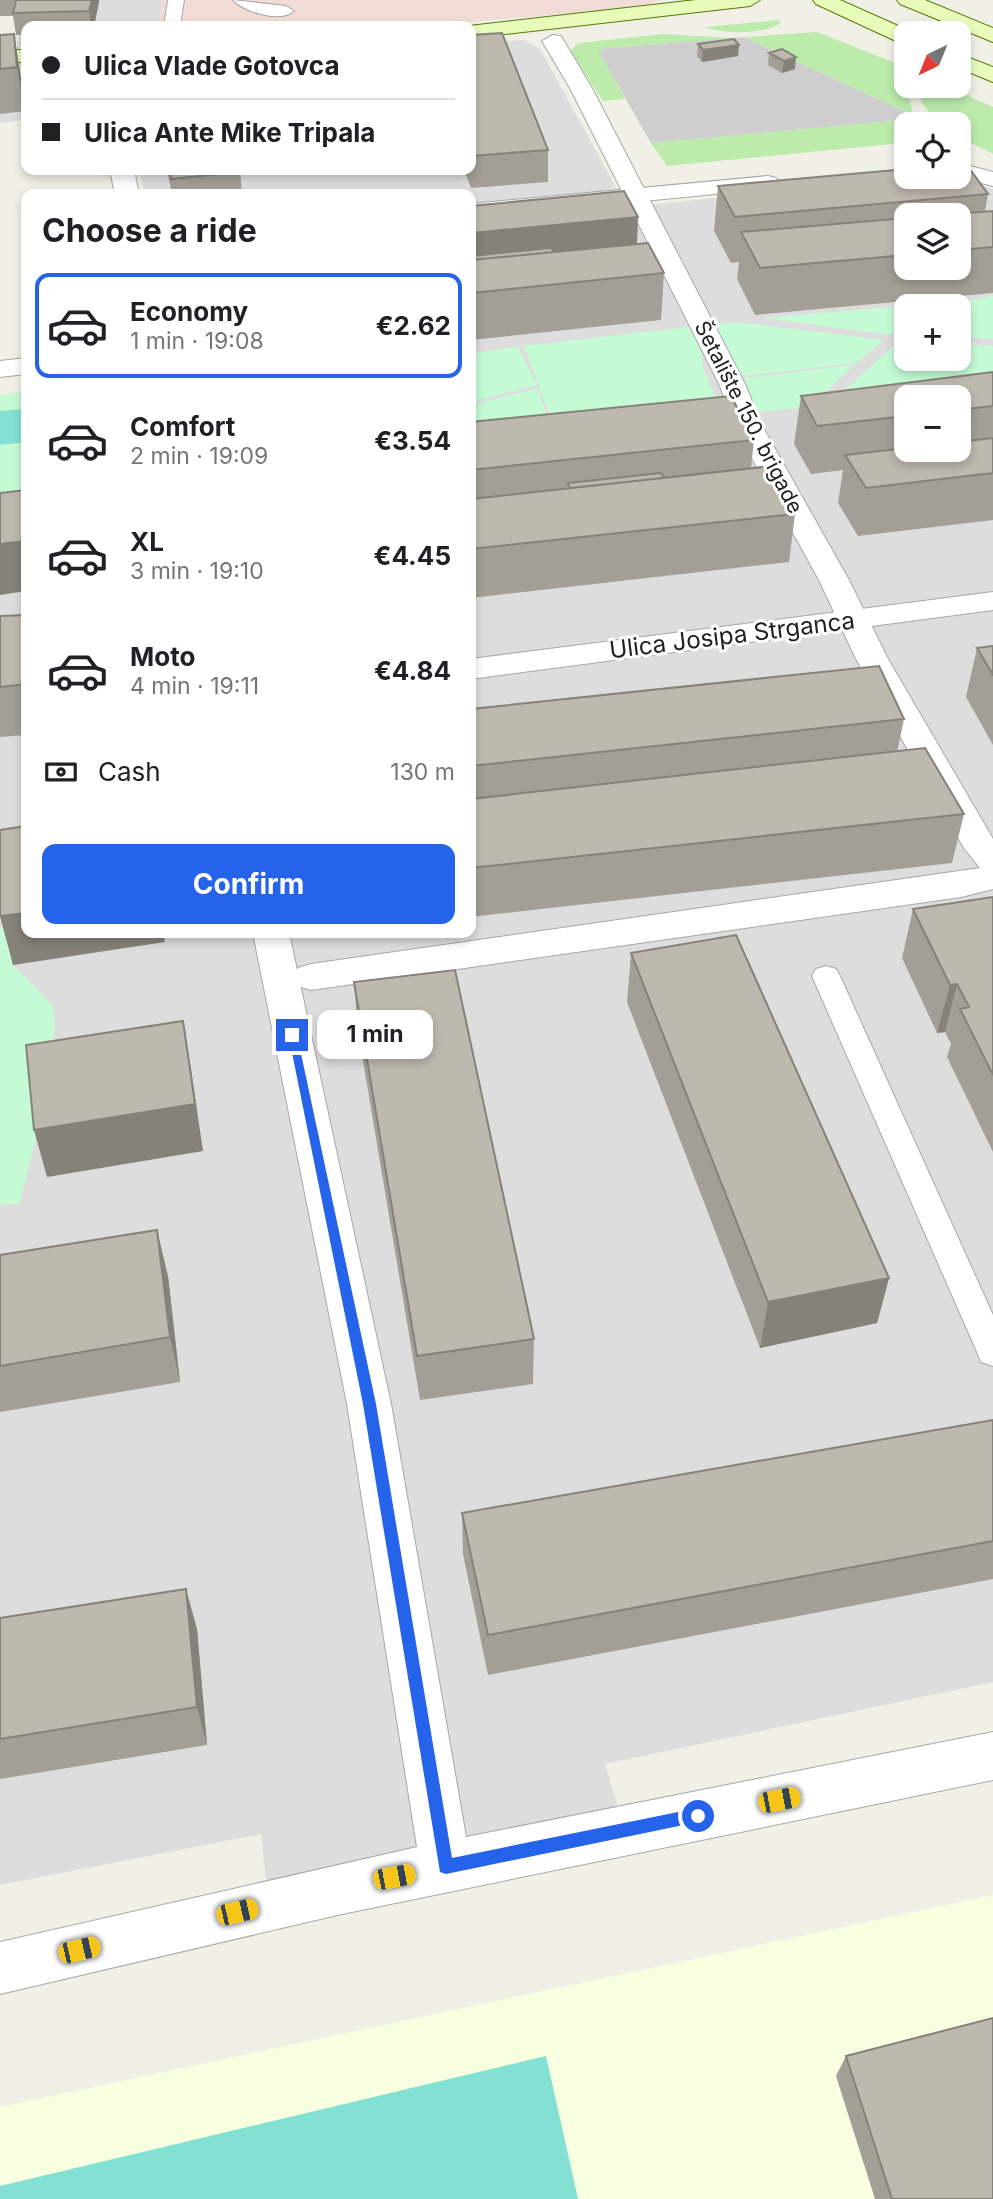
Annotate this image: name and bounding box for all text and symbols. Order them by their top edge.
north arrow [894,21,971,98]
map controls [894,21,971,462]
text: Ulica Vlade Gotovca [84,50,339,81]
button: locate [894,112,971,189]
text: Ulica Ante Mike Tripala [84,117,375,148]
button: layers [894,203,971,280]
text: Choose a ride [42,211,257,250]
icon: car [46,294,109,357]
button: + [894,294,971,371]
text: Economy [130,296,248,327]
text: €2.62 [376,310,451,341]
street label: Šetalište 150. brigade [690,317,808,517]
text: 1 min · 19:08 [130,327,264,355]
button: − [894,385,971,462]
icon: car [46,409,109,472]
text: Comfort [130,411,235,442]
text: €3.54 [374,425,451,456]
text: 2 min · 19:09 [130,442,268,470]
icon: car [46,524,109,587]
text: XL [130,526,164,557]
text: €4.45 [374,540,451,571]
text: 3 min · 19:10 [130,557,264,585]
street label: Ulica Josipa Strganca [608,606,856,664]
icon: car [46,639,109,702]
text: Moto [130,641,195,672]
text: €4.84 [374,655,451,686]
text: 4 min · 19:11 [130,672,259,700]
icon: cash [42,753,80,791]
text: Cash [98,756,161,787]
text: 130 m [390,758,455,786]
button: Confirm [42,844,455,924]
callout: 1 min [316,1010,432,1060]
route end [276,1019,308,1051]
text: 1 min [347,1020,403,1048]
car [757,1786,802,1814]
route start [682,1800,714,1832]
car [372,1863,417,1891]
car [215,1897,260,1927]
car [57,1935,102,1965]

